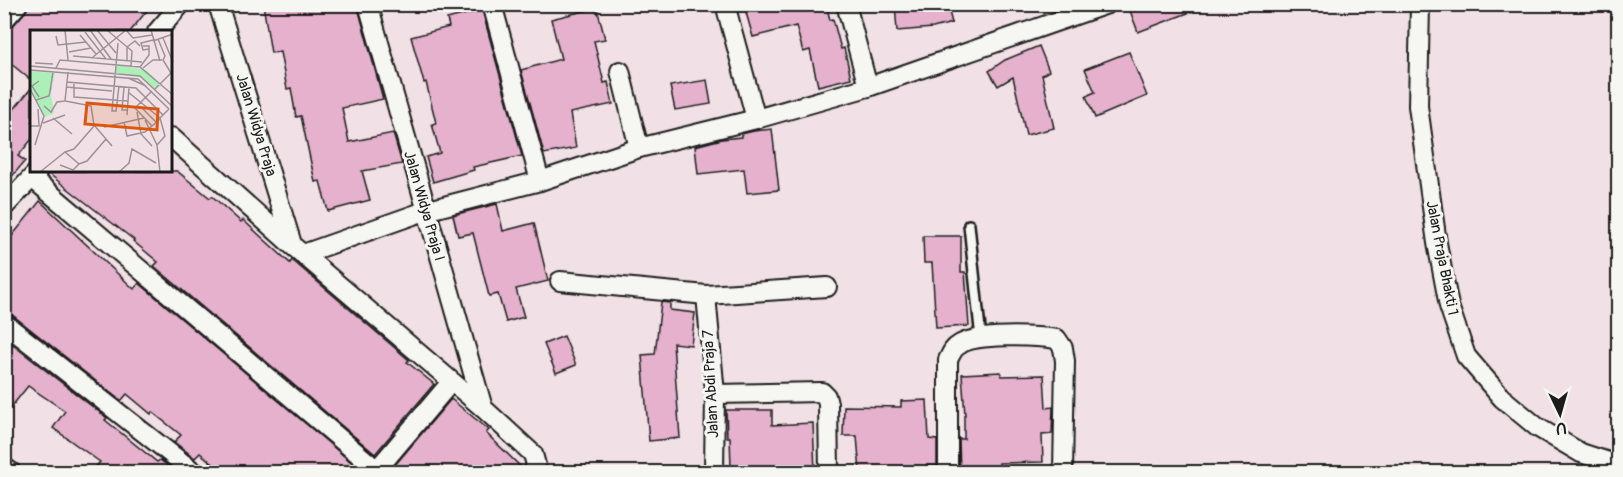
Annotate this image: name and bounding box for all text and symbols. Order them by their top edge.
inset map [30,30,172,172]
street label: Jalan Widya Praja [231,71,281,179]
street label: Jalan Widya Praja I [399,149,449,263]
street label: Jalan Praja Bhakti 1 [1422,199,1462,317]
street label: Jalan Abdi Praja 7 [699,329,723,439]
north arrow [1530,384,1590,444]
text: U [1555,418,1567,438]

